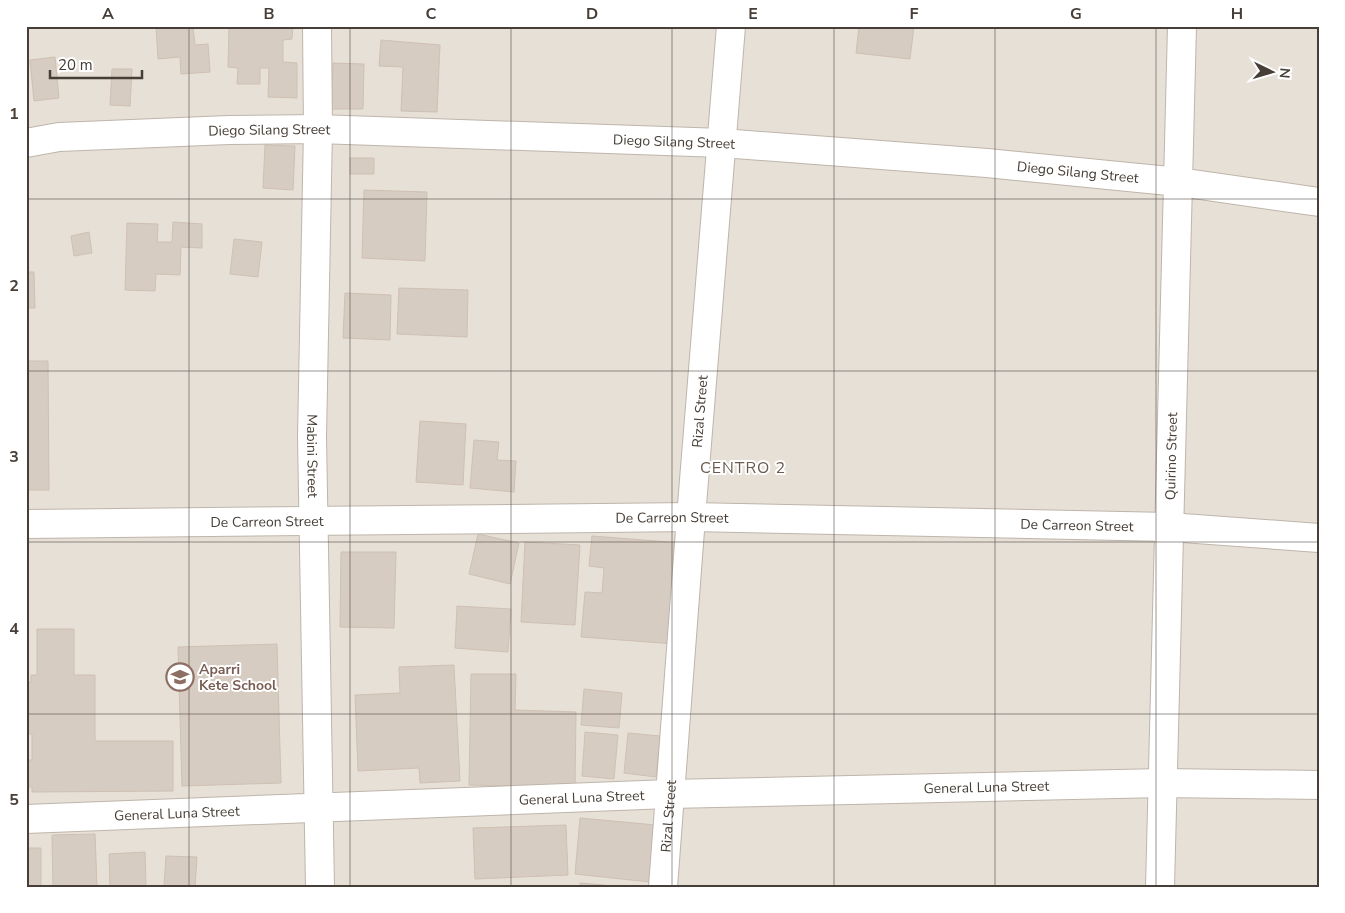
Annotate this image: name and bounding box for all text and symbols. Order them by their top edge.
text: A [102,3,114,25]
text: B [263,3,275,25]
text: C [426,3,437,25]
text: D [586,3,598,25]
text: E [748,3,758,25]
text: F [910,3,919,25]
text: G [1070,3,1082,25]
text: H [1231,3,1243,25]
scale bar [50,48,142,80]
north arrow [1248,48,1298,98]
text: 20 m [58,55,93,75]
text: N [1275,67,1294,79]
text: 1 [9,103,19,125]
street label: Diego Silang Street [208,120,331,141]
street label: Diego Silang Street [613,130,736,154]
street label: Diego Silang Street [1016,157,1140,188]
text: 2 [9,275,19,297]
street label: Rizal Street [688,374,713,448]
street label: Quirino Street [1161,412,1182,500]
street label: Mabini Street [302,414,322,498]
text: 3 [9,446,19,468]
district label: CENTRO 2 [700,457,786,479]
street label: De Carreon Street [615,508,729,528]
street label: De Carreon Street [210,512,324,532]
street label: De Carreon Street [1020,515,1134,536]
text: 4 [9,618,19,640]
place label: Aparri Kete School [199,660,277,695]
school or university icon: Aparri Kete School [165,662,195,692]
street label: General Luna Street [923,777,1050,798]
street label: Rizal Street [657,779,681,853]
street label: General Luna Street [518,786,645,810]
text: 5 [9,789,19,811]
street label: General Luna Street [114,802,240,826]

